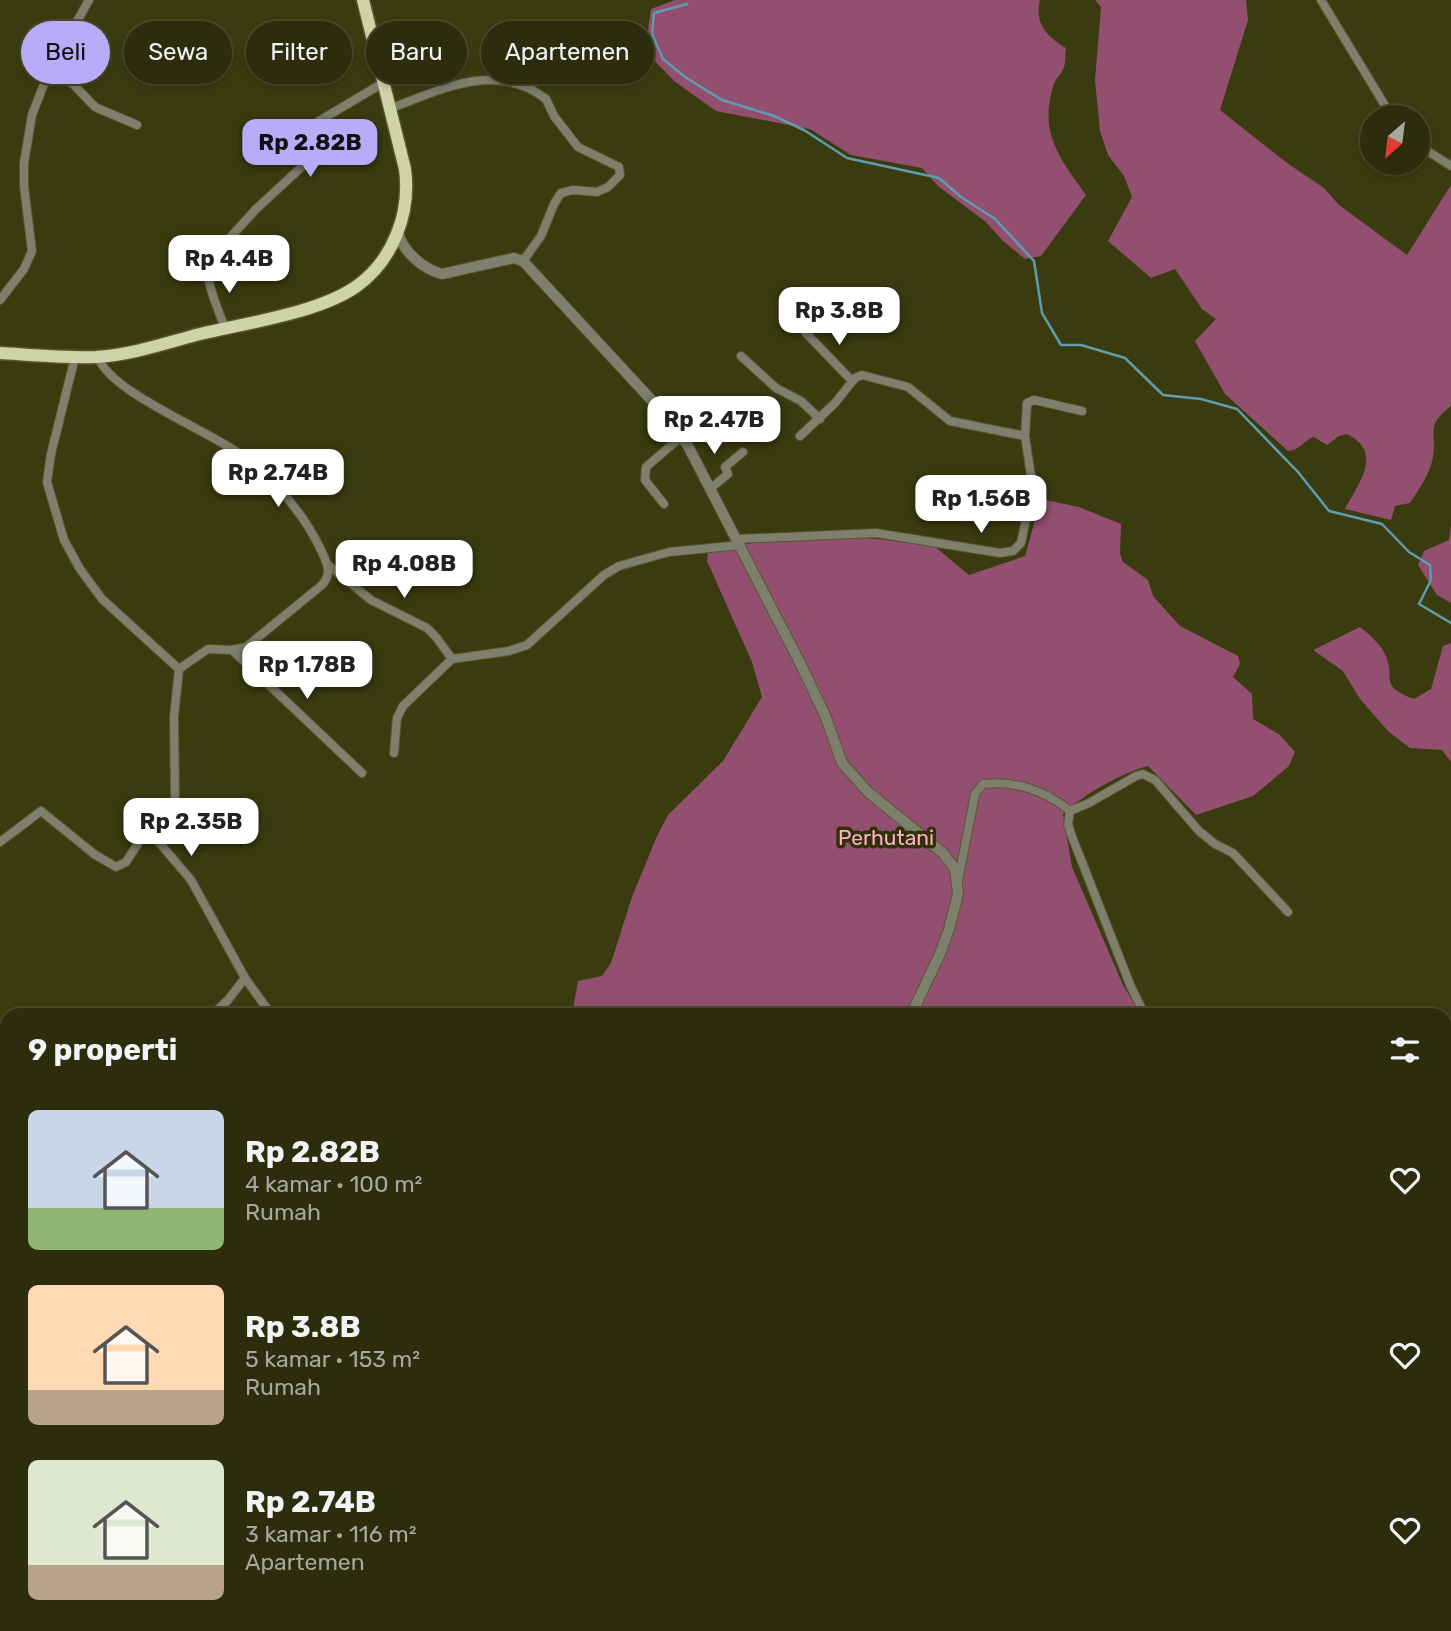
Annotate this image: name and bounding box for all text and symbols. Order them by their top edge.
chip: Beli [21,21,110,84]
chip: Sewa [124,21,232,84]
chip: Filter [246,21,352,84]
chip: Baru [366,21,467,84]
chip: Apartemen [481,21,654,84]
north arrow [1360,105,1430,175]
map controls [1360,105,1430,175]
pin: Rp 2.82B [238,120,382,179]
text: Rp 2.82B [258,128,362,156]
pin: Rp 4.4B [164,236,294,295]
text: Rp 4.4B [184,244,274,272]
pin: Rp 3.8B [774,288,904,347]
text: Rp 3.8B [795,296,883,324]
pin: Rp 2.47B [642,396,786,456]
text: Rp 2.47B [663,405,765,433]
pin: Rp 2.74B [206,449,350,509]
text: Rp 2.74B [228,458,328,486]
pin: Rp 1.56B [909,476,1053,535]
text: Rp 1.56B [931,484,1031,512]
pin: Rp 4.08B [332,540,476,600]
text: Rp 4.08B [352,549,456,577]
pin: Rp 1.78B [235,642,379,701]
text: Rp 1.78B [258,650,356,678]
pin: Rp 2.35B [119,798,263,858]
text: Rp 2.35B [140,807,243,835]
park label: Perhutani [838,825,934,850]
icon: filters [1386,1031,1424,1069]
text: 9 properti [28,1032,177,1068]
text: Rp 2.82B [245,1134,380,1170]
icon: home [84,1138,168,1222]
icon: heart [1386,1161,1424,1199]
text: 4 kamar · 100 m² [245,1170,422,1198]
text: Rumah [245,1198,321,1226]
text: Rp 3.8B [245,1309,361,1345]
icon: home [84,1313,168,1397]
icon: heart [1386,1336,1424,1374]
text: 5 kamar · 153 m² [245,1345,420,1373]
text: Rumah [245,1373,321,1401]
text: Rp 2.74B [245,1484,376,1520]
icon: home [84,1488,168,1572]
icon: heart [1386,1511,1424,1549]
text: 3 kamar · 116 m² [245,1520,417,1548]
text: Apartemen [245,1548,365,1576]

